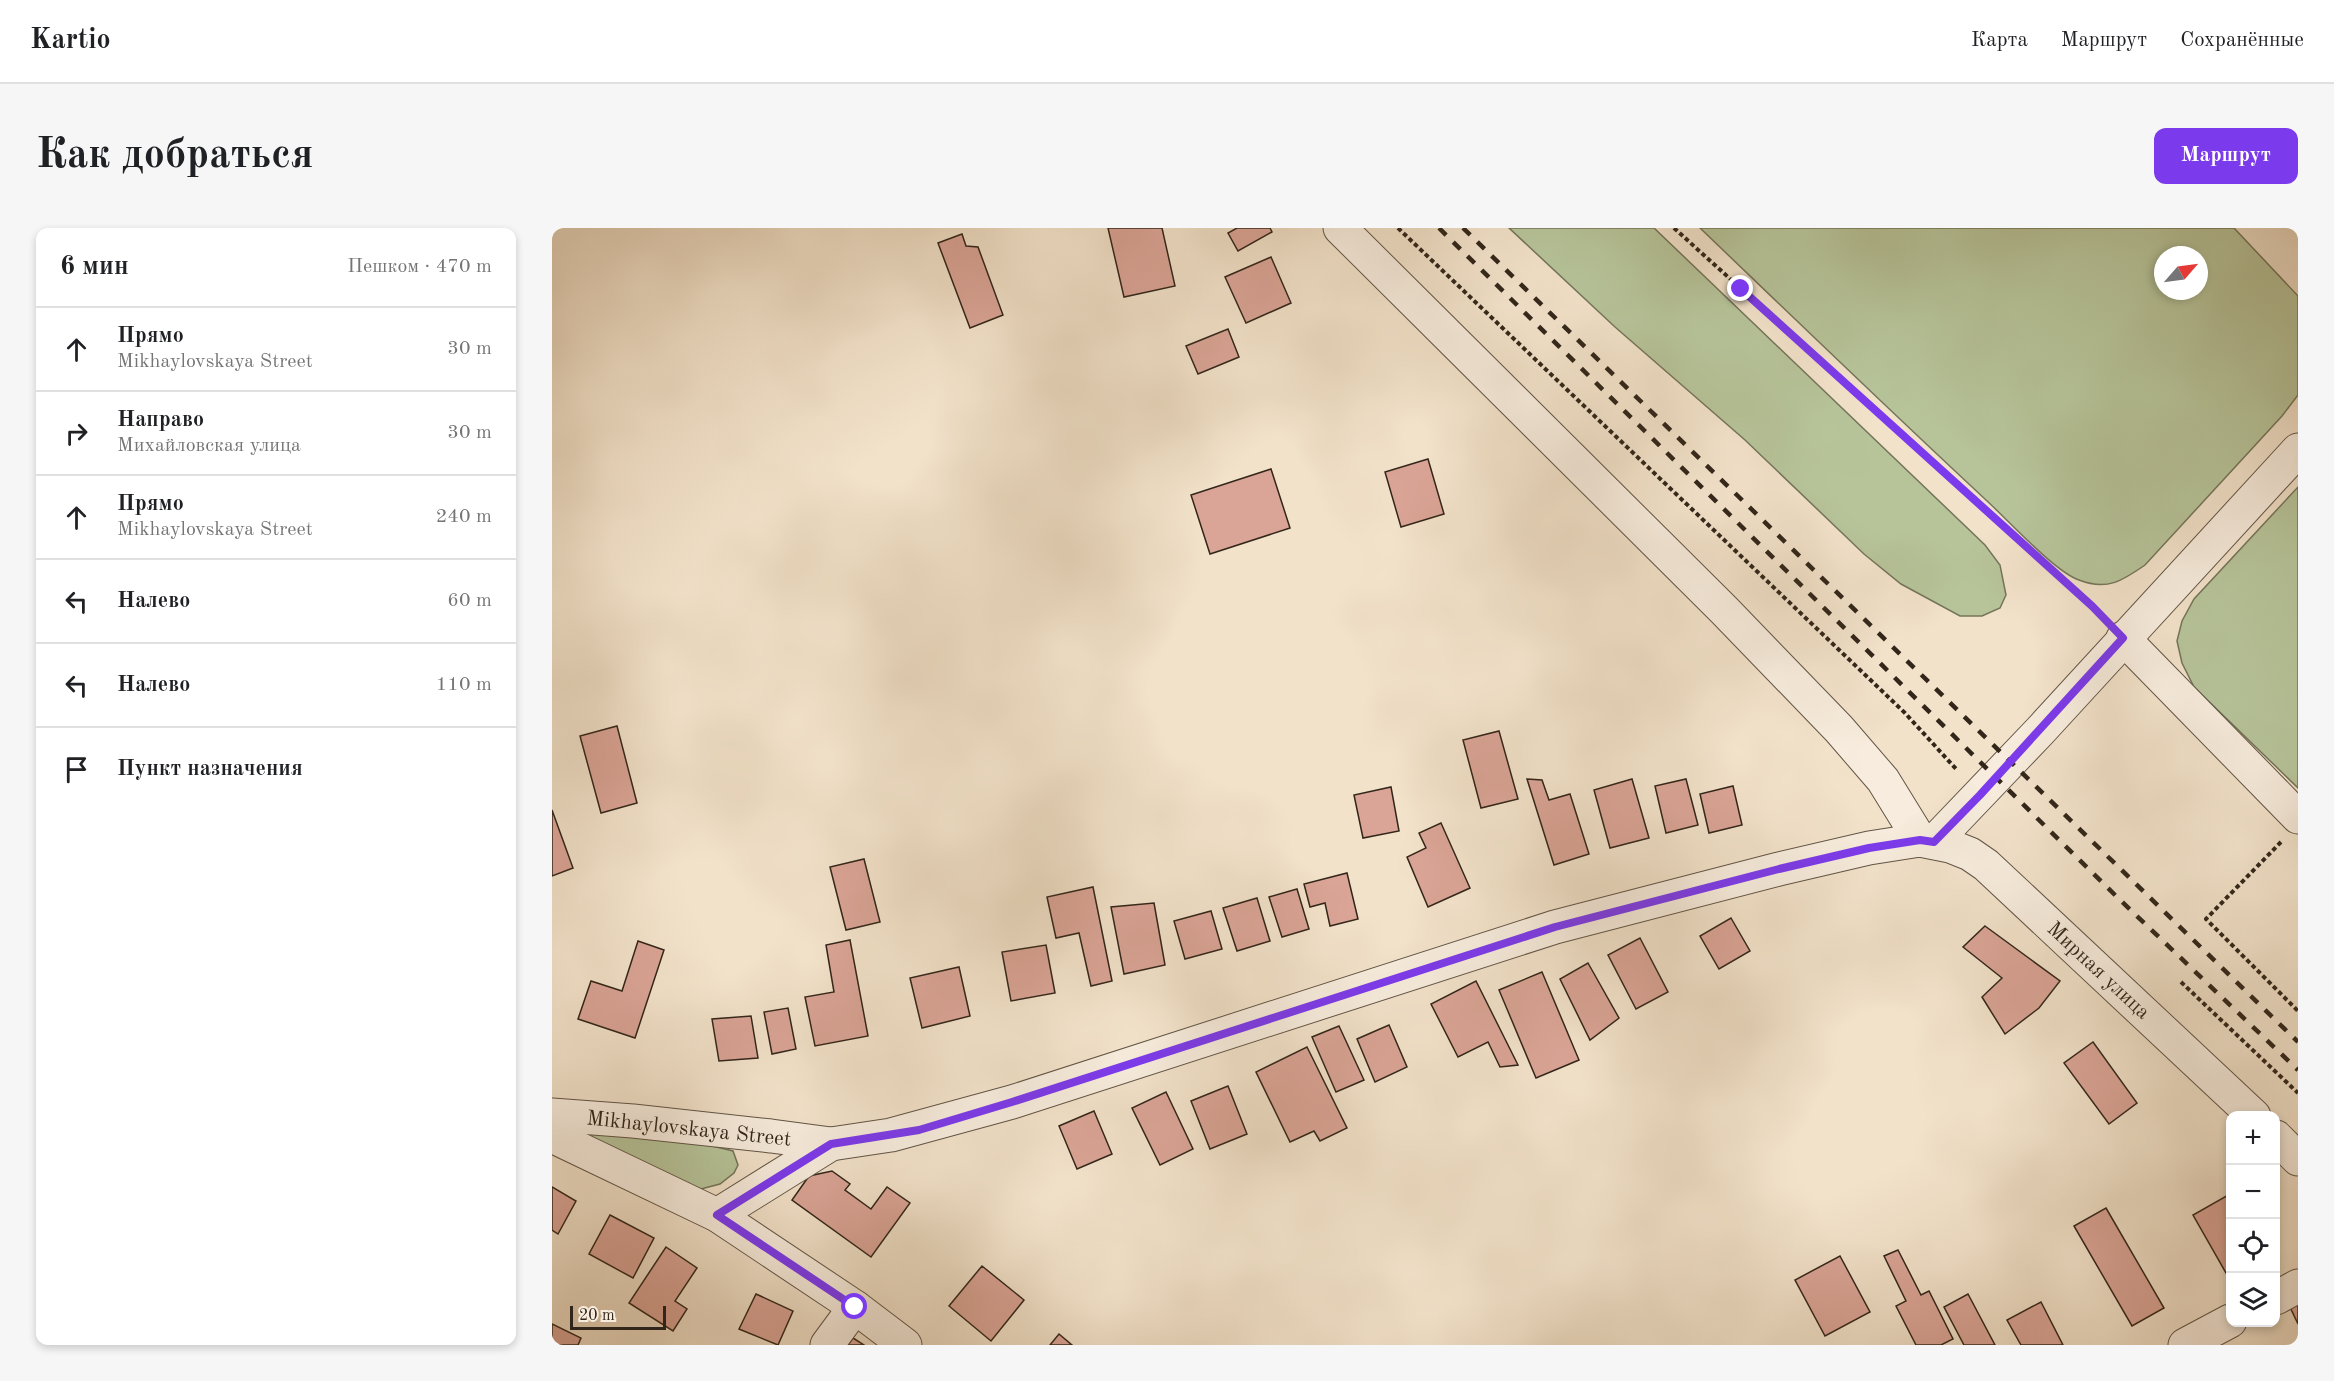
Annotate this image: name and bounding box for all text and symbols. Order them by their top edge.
text: Kartio [30,27,111,55]
text: Карта [1971,30,2028,51]
text: Маршрут [2061,30,2147,51]
text: Сохранённые [2180,30,2304,51]
button: Маршрут [2154,128,2298,184]
text: Как добраться [36,135,313,177]
north arrow [2154,246,2208,300]
text: 6 мин [60,254,129,280]
text: Пешком · 470 m [347,257,492,277]
route end [1727,275,1753,301]
text: Прямо [117,325,184,347]
icon: ahead [60,333,93,366]
text: 30 m [447,339,492,359]
text: Mikhaylovskaya Street [117,352,313,372]
text: Направо [117,409,204,431]
icon: right [60,417,93,450]
text: 30 m [447,423,492,443]
text: Михайловская улица [117,436,301,456]
text: Прямо [117,493,184,515]
icon: ahead [60,501,93,534]
text: 240 m [436,507,492,527]
text: Mikhaylovskaya Street [117,520,313,540]
icon: left [60,585,93,618]
text: Налево [117,590,190,612]
text: 60 m [447,591,492,611]
icon: left [60,669,93,702]
text: Налево [117,674,190,696]
text: 110 m [436,675,492,695]
icon: arrive [60,753,93,786]
text: Пункт назначения [117,758,303,780]
street label: Мирная улица [2042,918,2153,1024]
street label: Mikhaylovskaya Street [586,1108,792,1151]
map controls [2226,1111,2280,1327]
button: + [2226,1111,2280,1165]
button: − [2226,1165,2280,1219]
button: locate [2226,1219,2280,1273]
button: layers [2226,1273,2280,1327]
route start [841,1293,867,1319]
scale bar [570,1303,666,1330]
text: 20 m [579,1308,615,1324]

